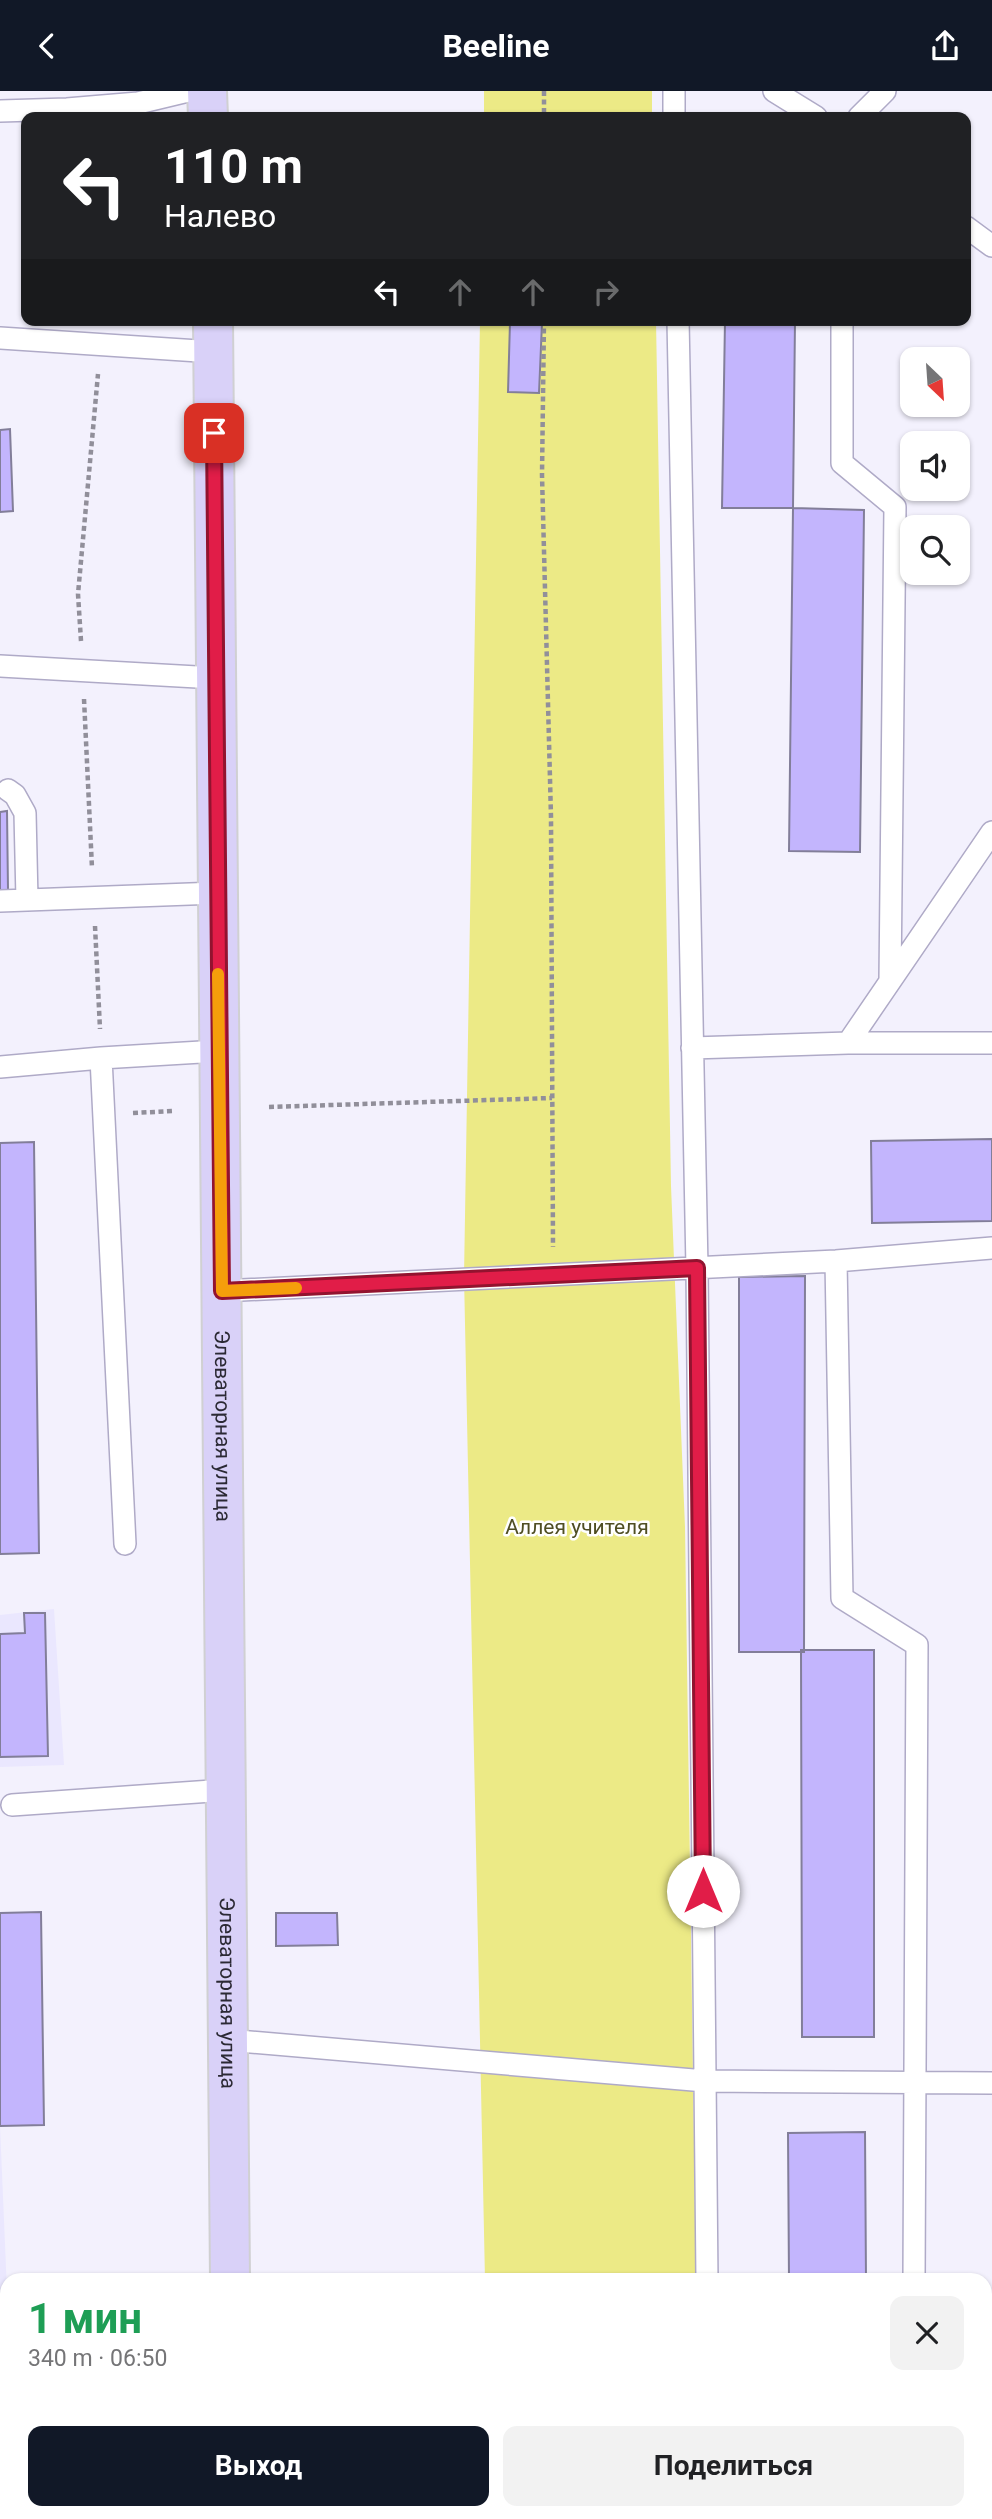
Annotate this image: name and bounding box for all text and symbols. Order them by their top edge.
icon: back [28,27,66,65]
text: Beeline [442,27,550,65]
icon: share [926,27,964,65]
text: 110 m [164,138,303,195]
icon: left [49,140,140,231]
text: Налево [164,197,276,235]
icon: left [368,273,406,311]
icon: ahead [441,273,479,311]
icon: ahead [514,273,552,311]
icon: right [587,273,625,311]
north arrow [900,347,970,417]
map controls [900,347,970,585]
pin [184,403,244,463]
icon: arrive [195,414,233,452]
button: sound [900,431,970,501]
button: search [900,515,970,585]
street label: Элеваторная улица [210,1330,235,1522]
park label: Аллея учителя [505,1515,649,1539]
position arrow [666,1854,740,1928]
street label: Элеваторная улица [215,1897,240,2089]
text: 1 мин [28,2294,142,2343]
button: close [890,2296,964,2370]
text: 340 m · 06:50 [28,2345,167,2372]
button: Выход [28,2426,489,2506]
button: Поделиться [503,2426,964,2506]

